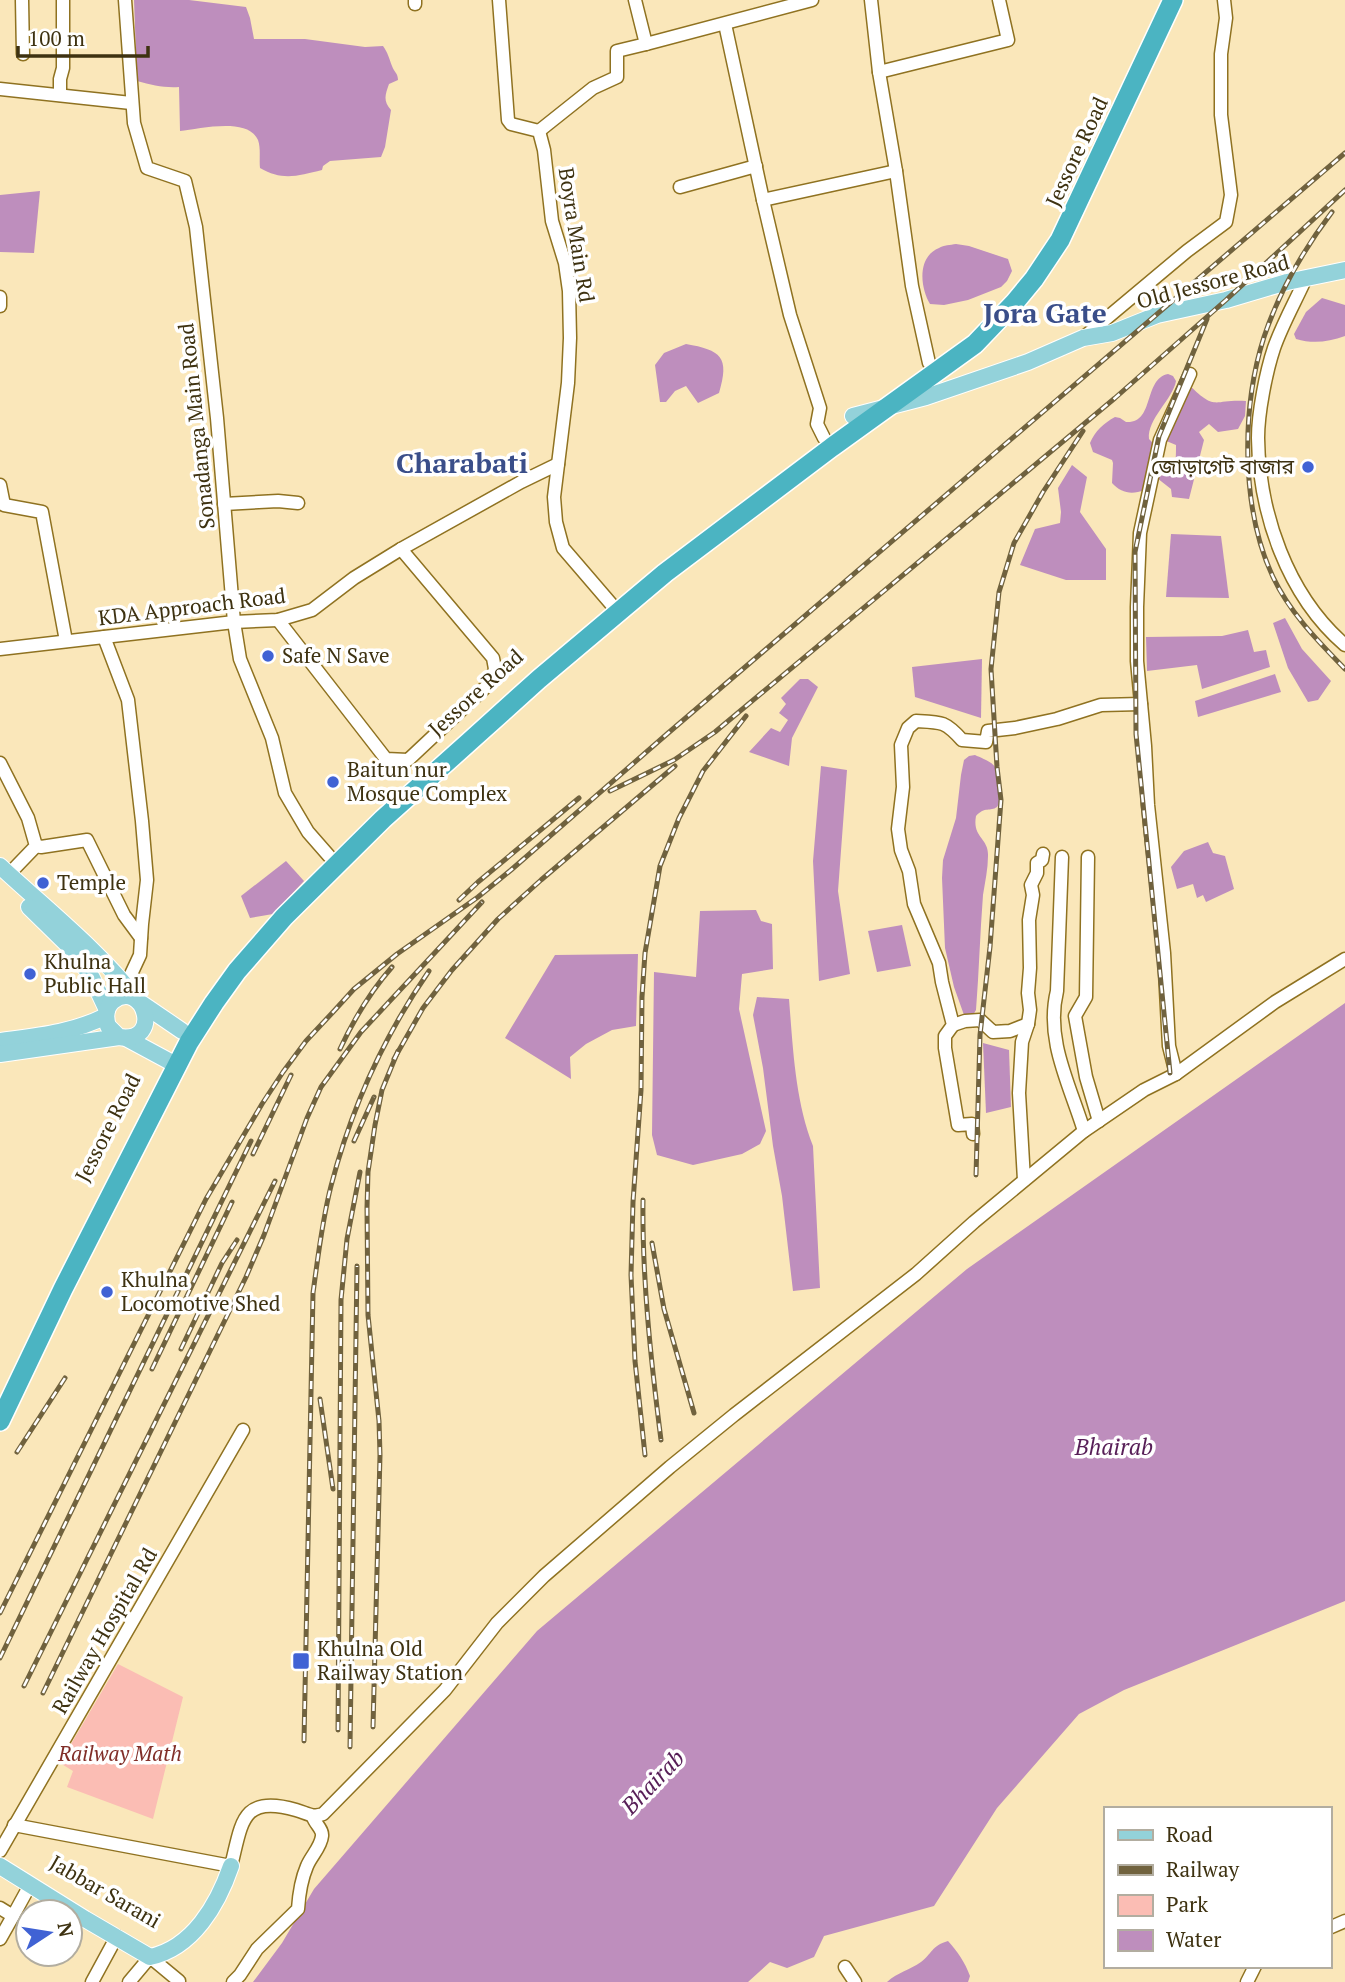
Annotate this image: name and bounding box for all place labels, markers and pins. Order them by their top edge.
place label: জোড়াগেট বাজার [1151,452,1294,480]
marker: জোড়াগেট বাজার [1300,459,1316,475]
place label: Safe N Save [282,641,390,669]
marker: Safe N Save [260,648,276,664]
place label: Baitun nur Mosque Complex [347,755,507,807]
marker: Baitun nur Mosque Complex [325,774,341,790]
place label: Temple [57,868,126,896]
marker: Temple [35,875,51,891]
place label: Khulna Public Hall [44,947,146,999]
marker: Khulna Public Hall [22,966,38,982]
place label: Khulna Locomotive Shed [121,1265,281,1317]
marker: Khulna Locomotive Shed [99,1284,115,1300]
place label: Khulna Old Railway Station [317,1634,464,1686]
marker: Khulna Old Railway Station [291,1651,311,1671]

